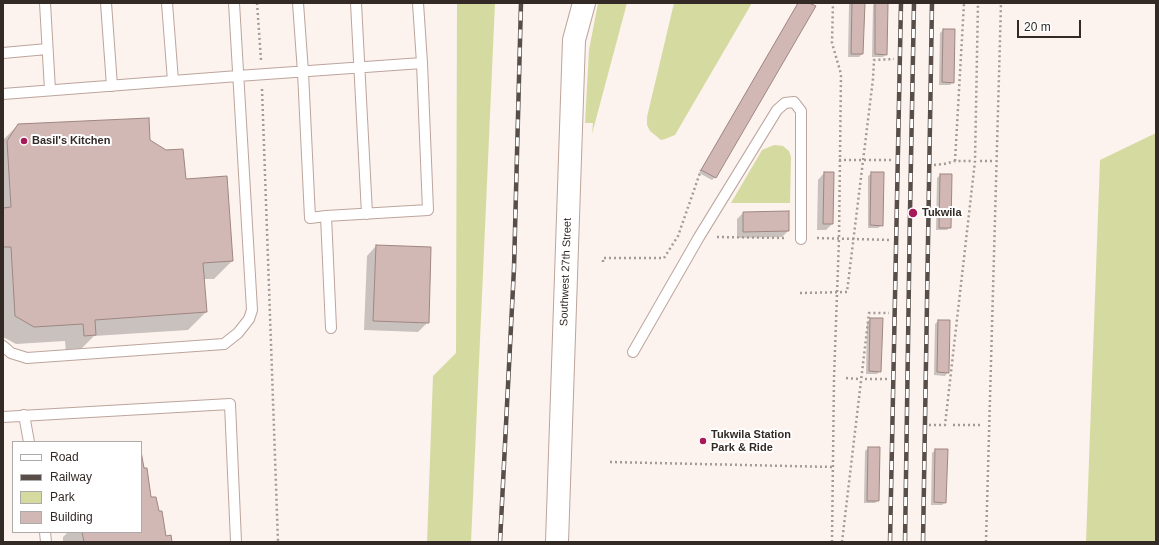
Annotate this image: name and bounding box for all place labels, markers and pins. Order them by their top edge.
place label: Basil's Kitchen [32,134,110,148]
marker: Basil's Kitchen [19,136,29,146]
place label: Tukwila [922,206,962,220]
marker: Tukwila [907,207,919,219]
place label: Tukwila Station Park & Ride [711,428,791,454]
marker: Tukwila Station Park & Ride [698,436,708,446]

